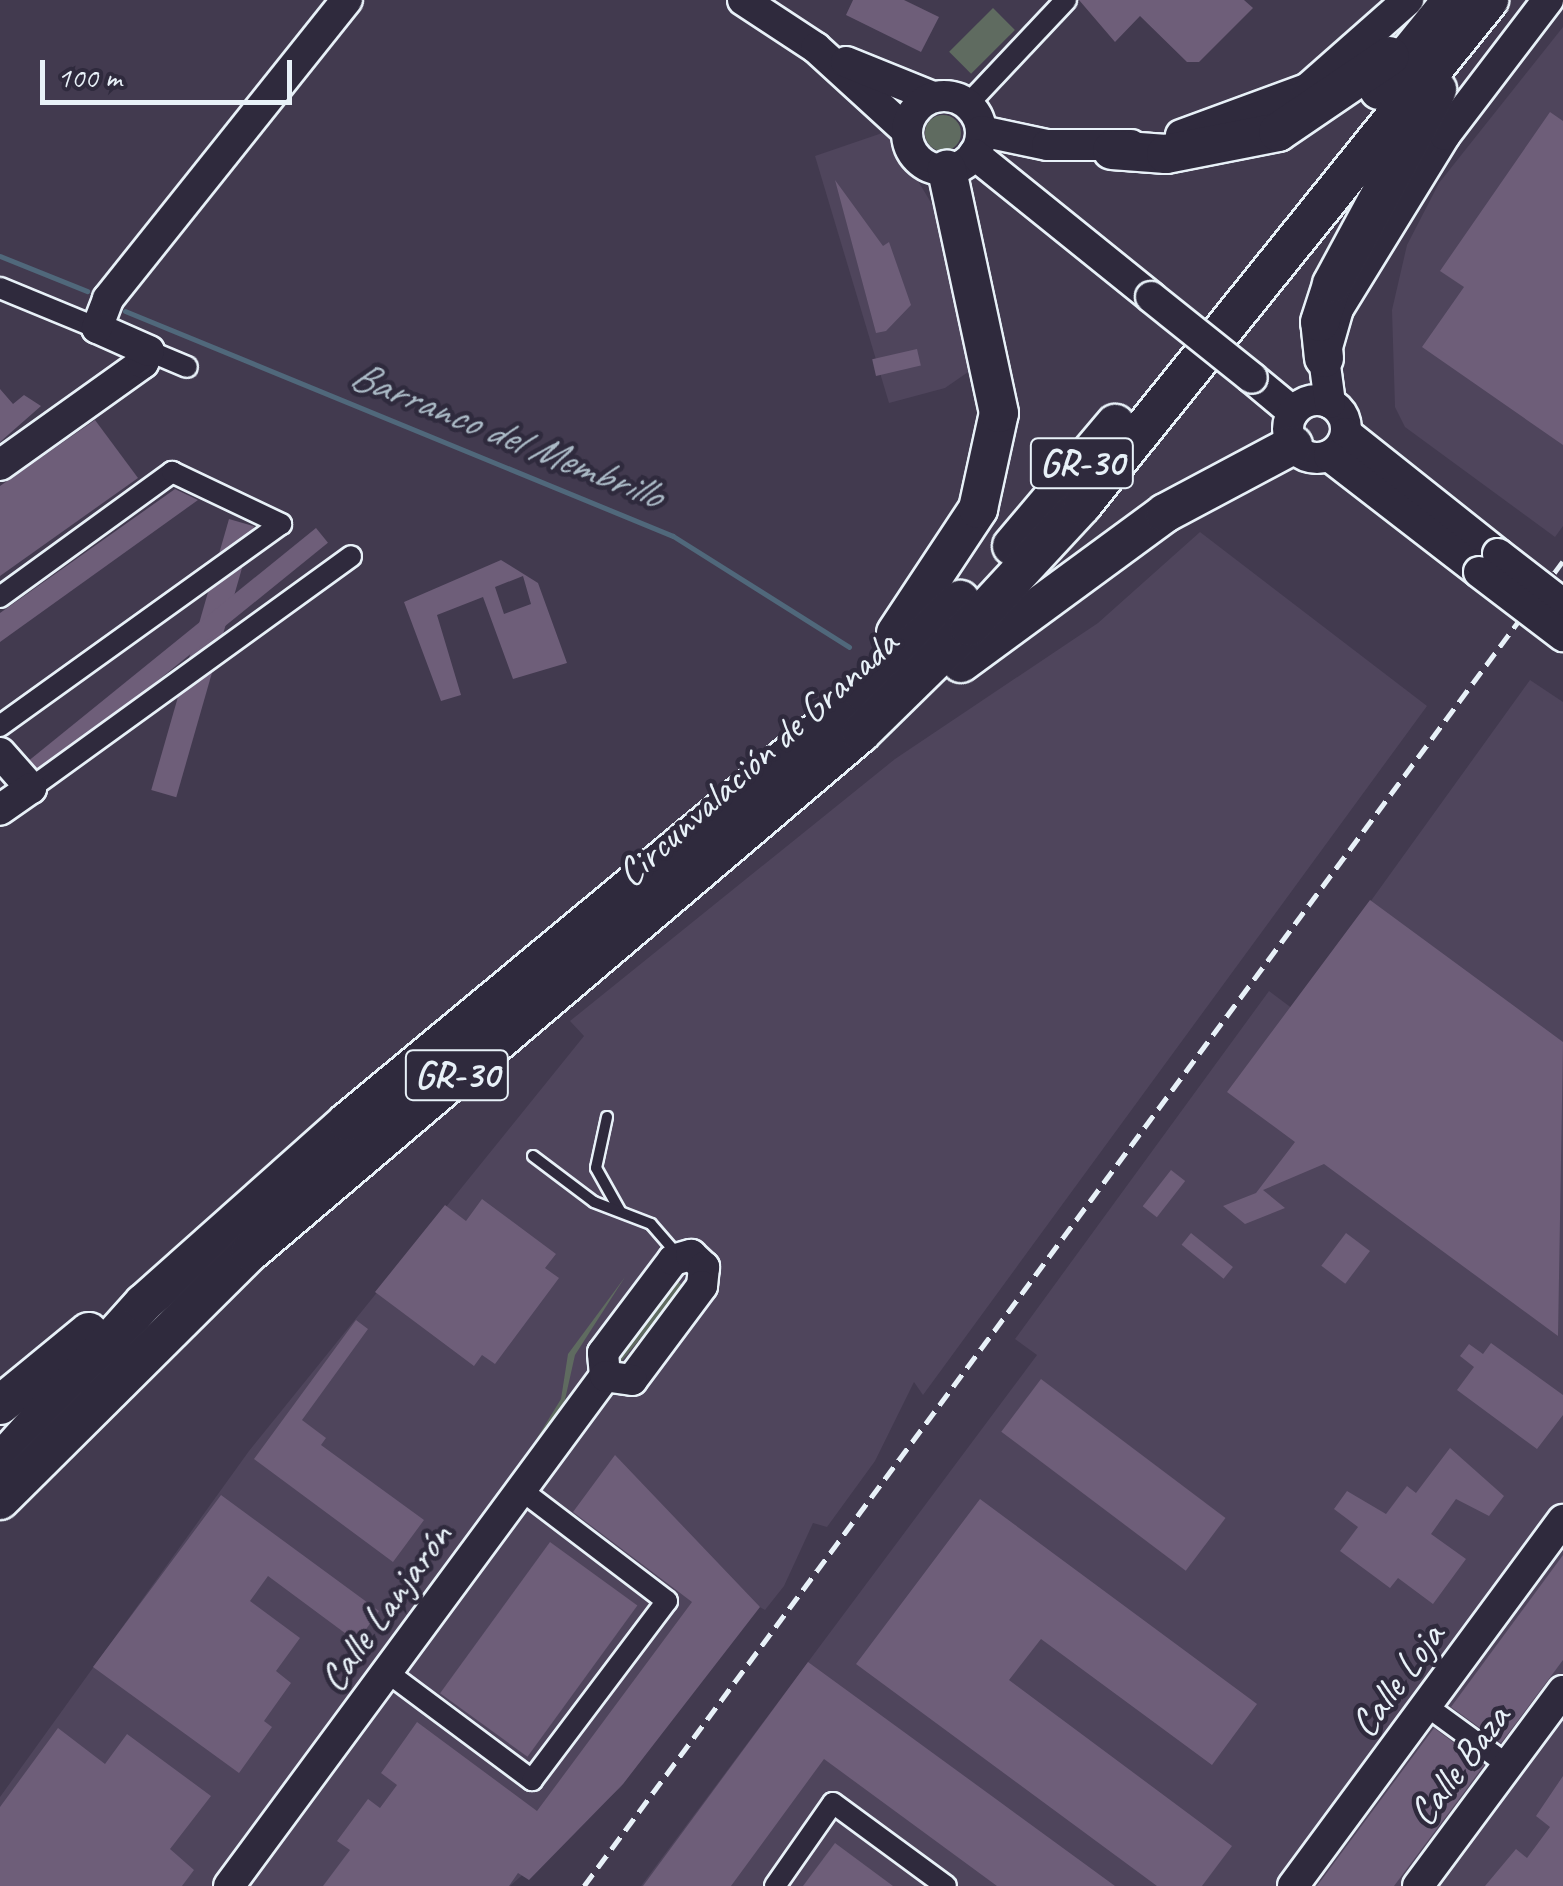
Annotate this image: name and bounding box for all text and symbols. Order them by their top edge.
scale bar [45,40,298,102]
text: 100 m [57,58,122,96]
water label: Barranco del Membrillo [343,350,669,520]
road number: GR-30 [1030,430,1134,496]
street label: Circunvalación de Granada [607,619,907,897]
road number: GR-30 [404,1042,510,1108]
street label: Calle Lanjarón [308,1514,462,1700]
street label: Calle Loja [1340,1614,1454,1746]
street label: Calle Baza [1398,1695,1520,1835]

